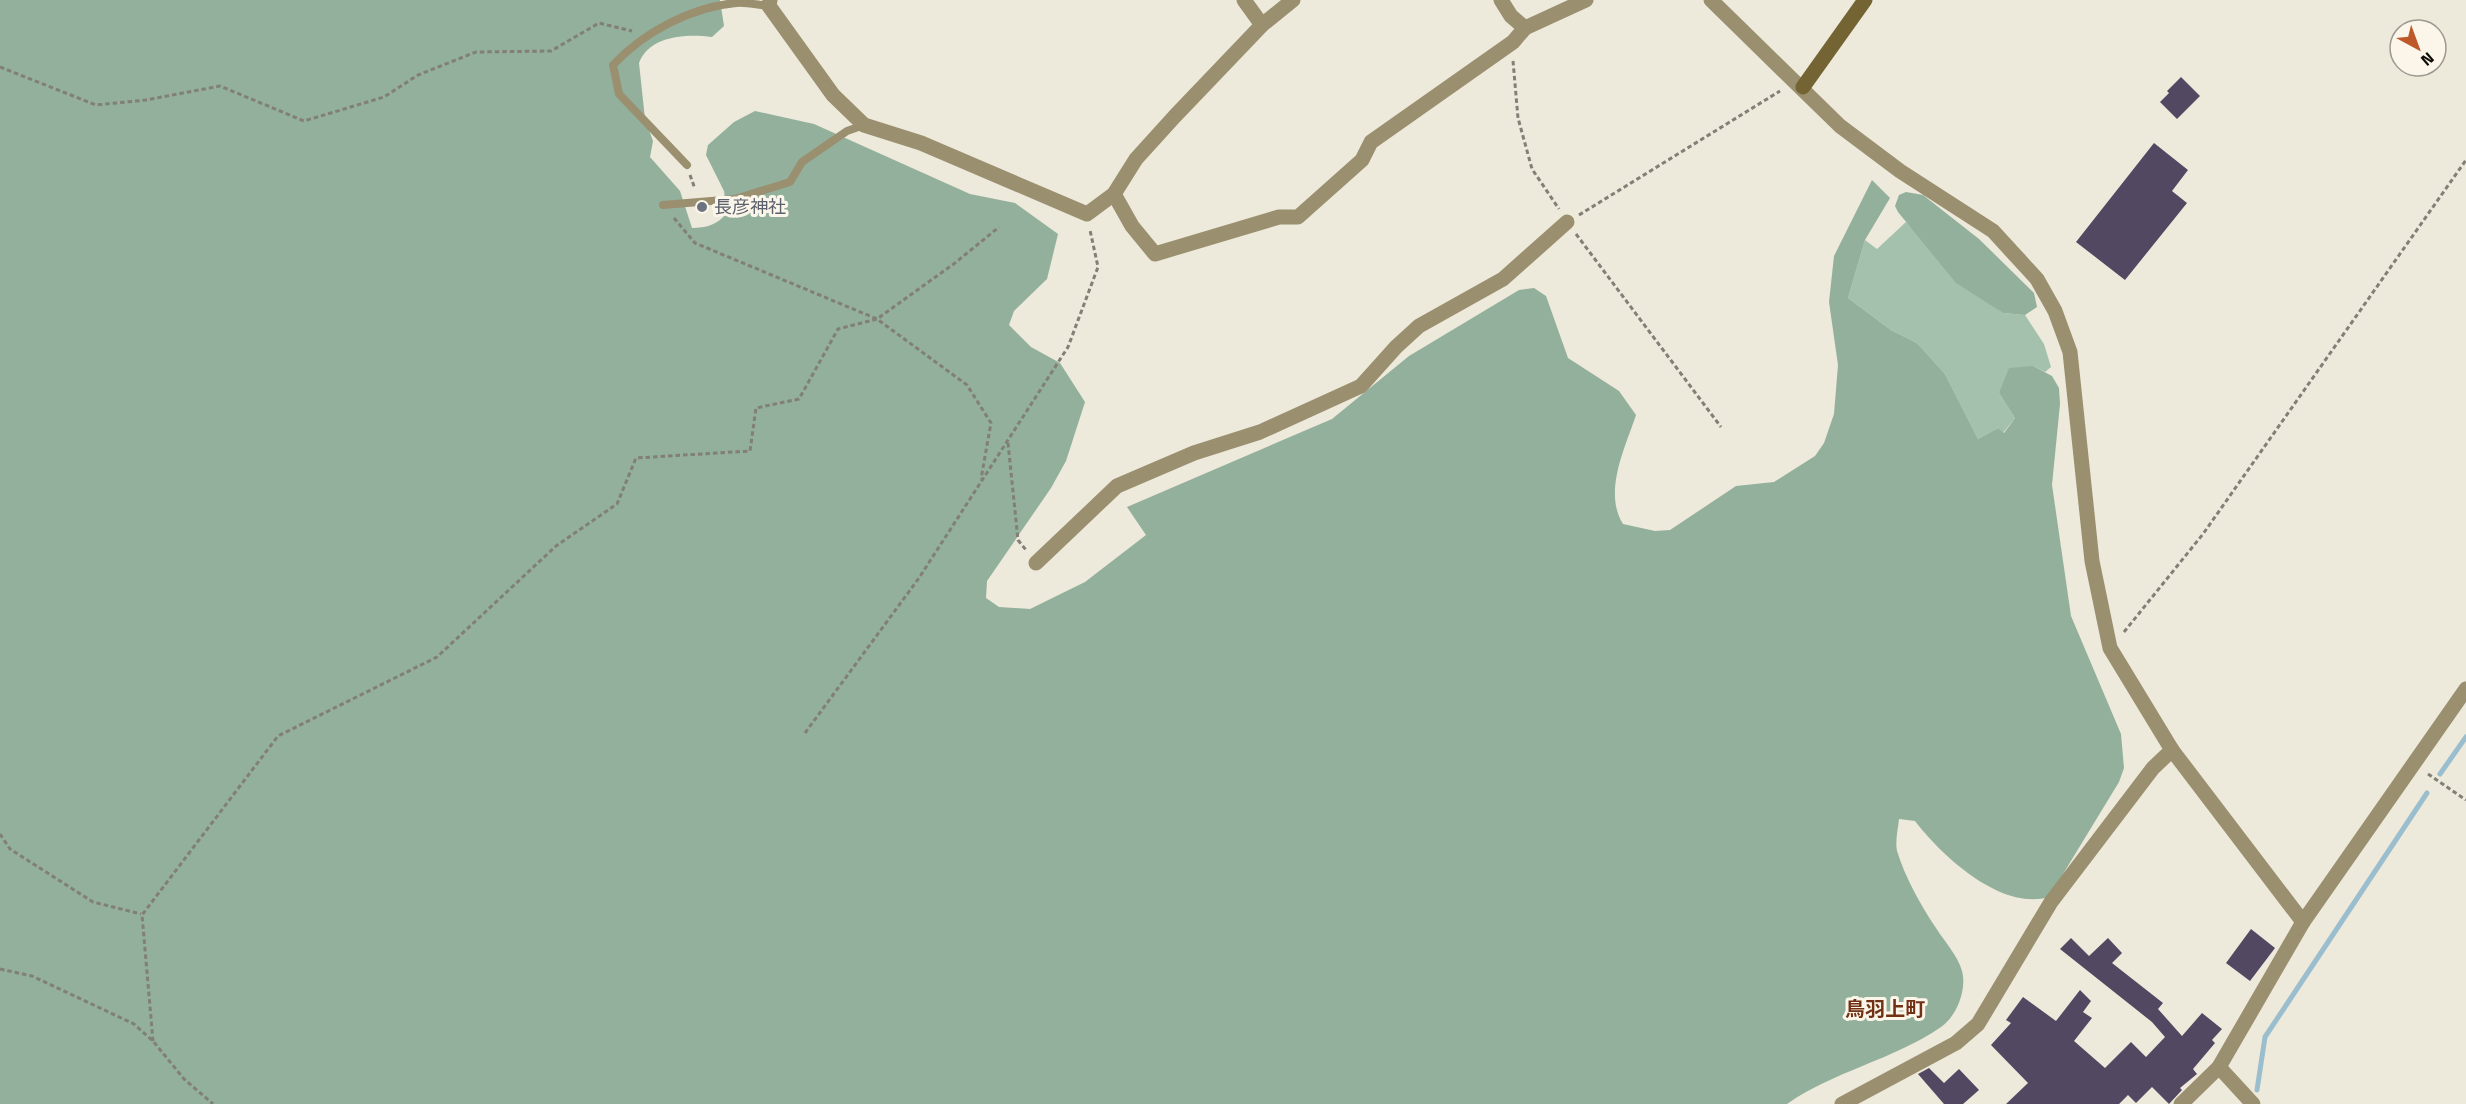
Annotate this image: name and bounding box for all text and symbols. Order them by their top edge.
north arrow [2388,18,2448,78]
text: N [2416,47,2440,72]
place label: 長彦神社 [714,193,786,220]
marker: 長彦神社 [695,200,709,214]
district label: 鳥羽上町 [1845,993,1925,1024]

